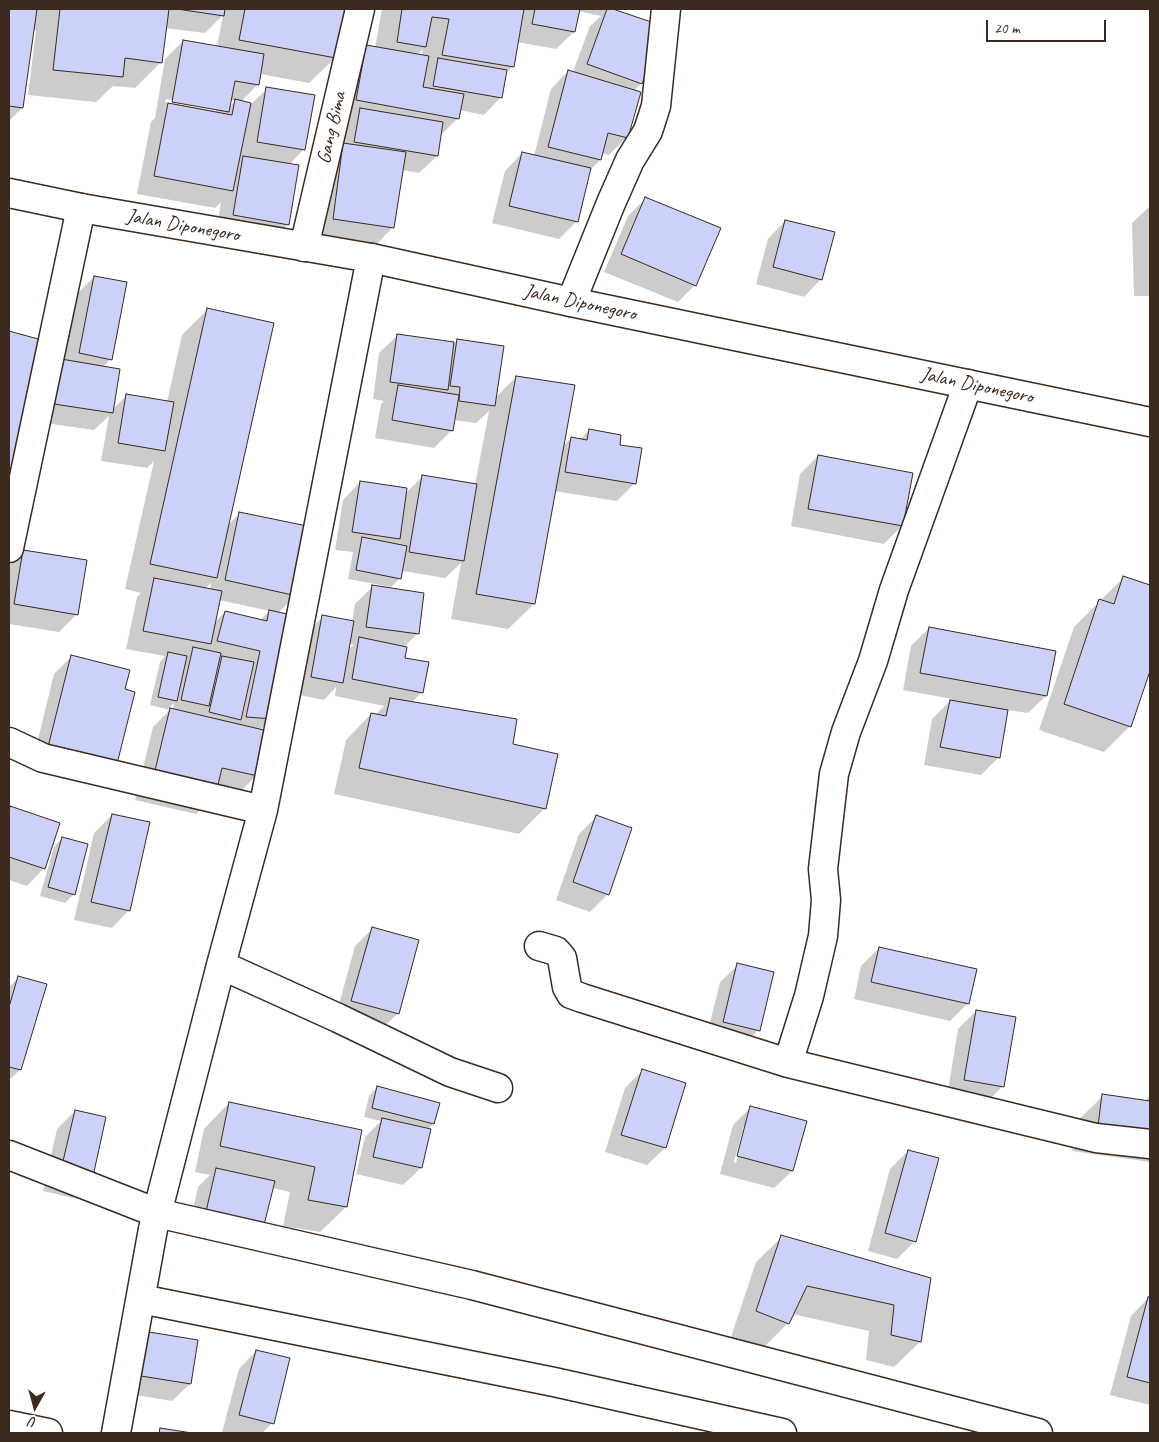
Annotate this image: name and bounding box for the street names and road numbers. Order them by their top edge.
street label: Gang Bima [312,90,352,166]
street label: Jalan Diponegoro [125,204,241,248]
street label: Jalan Diponegoro [522,279,638,327]
street label: Jalan Diponegoro [919,362,1035,410]

